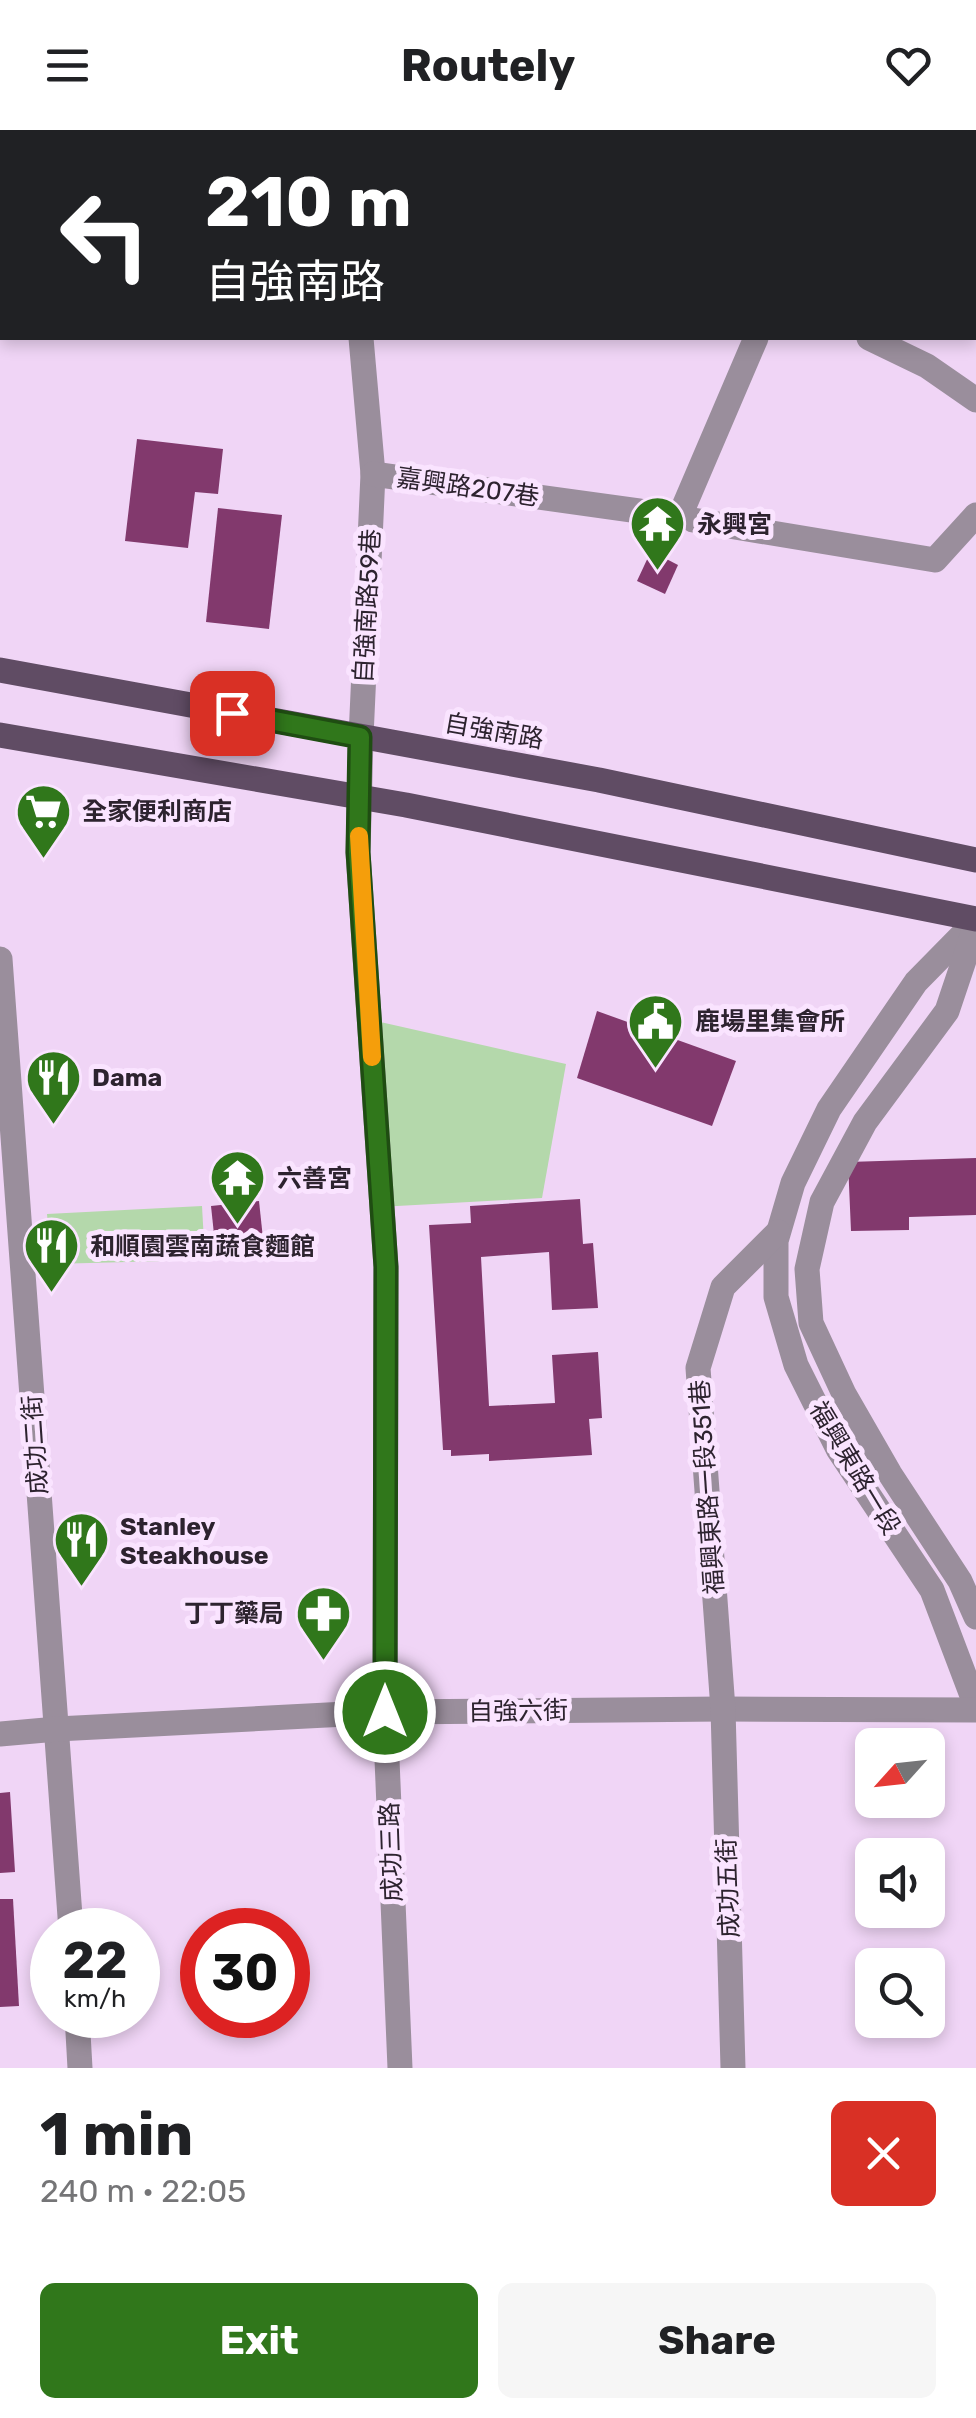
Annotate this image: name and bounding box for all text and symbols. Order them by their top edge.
icon: menu [40,38,95,93]
icon: heart [881,38,936,93]
text: Routely [401,39,575,92]
text: 210 m [205,161,412,244]
icon: left [40,170,170,300]
text: 自強南路 [205,255,385,308]
street label: 嘉興路207巷 [395,463,541,511]
temple icon: 永興宮 [628,494,688,573]
place label: 永興宮 [697,510,772,539]
street label: 自強南路59巷 [348,528,386,684]
pin [190,671,275,756]
icon: arrive [205,686,260,741]
street label: 自強南路 [442,708,546,754]
supermarket icon: 全家便利商店 [13,781,73,860]
place label: 全家便利商店 [82,797,232,826]
public building icon: 鹿場里集會所 [626,991,686,1070]
place label: 鹿場里集會所 [695,1007,845,1036]
restaurant icon: Dama [23,1047,83,1126]
place label: Dama [92,1063,162,1092]
temple icon: 六善宮 [208,1148,268,1227]
place label: 六善宮 [277,1164,352,1193]
restaurant icon: 和順園雲南蔬食麵館 [21,1216,81,1295]
place label: 和順園雲南蔬食麵館 [90,1232,315,1261]
street label: 福興東路一段351巷 [685,1379,729,1595]
street label: 成功二街 [17,1394,53,1496]
street label: 福興東路一段 [804,1396,906,1540]
restaurant icon: Stanley Steakhouse [51,1510,111,1589]
place label: Stanley Steakhouse [120,1512,269,1570]
pharmacy icon: 丁丁藥局 [293,1583,353,1662]
place label: 丁丁藥局 [184,1599,284,1628]
position arrow [333,1660,437,1764]
street label: 自強六街 [468,1696,568,1726]
north arrow [855,1728,945,1818]
map controls [855,1728,945,2038]
street label: 成功三路 [375,1802,407,1902]
street label: 成功五街 [712,1838,744,1938]
button: sound [855,1838,945,1928]
speed limit sign: 30 [180,1908,310,2038]
text: 22 [63,1931,128,1991]
button: search [855,1948,945,2038]
text: km/h [64,1984,126,2013]
text: 1 min [40,2099,193,2170]
button: close [831,2101,936,2206]
text: 240 m · 22:05 [40,2172,246,2210]
button: Exit [40,2283,478,2398]
button: Share [498,2283,936,2398]

